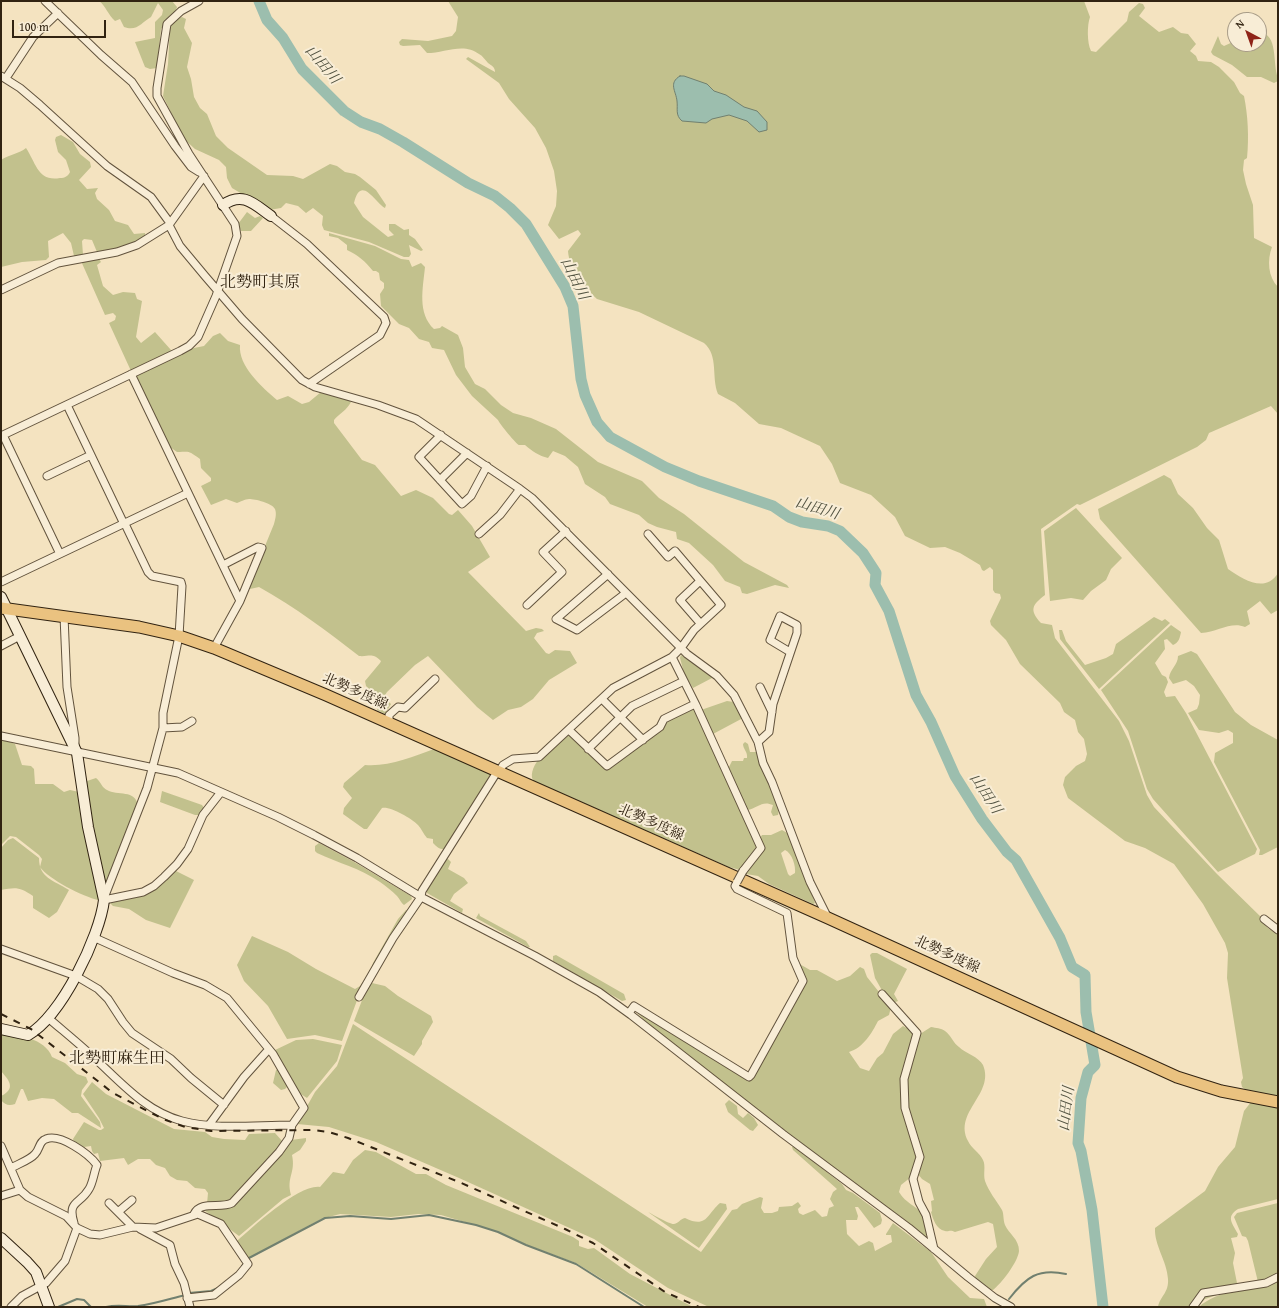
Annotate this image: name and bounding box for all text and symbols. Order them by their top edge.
scale bar [14,12,108,38]
north arrow [1227,12,1267,52]
text: N [1232,15,1248,32]
text: 100 m [19,18,49,35]
water label: 山田川 [301,42,343,88]
water label: 山田川 [556,255,592,303]
district label: 北勢町其原 [220,273,300,293]
water label: 山田川 [793,494,841,524]
street label: 北勢多度線 [320,670,390,714]
water label: 山田川 [965,770,1005,818]
street label: 北勢多度線 [616,801,686,845]
street label: 北勢多度線 [912,933,982,977]
district label: 北勢町麻生田 [69,1049,165,1069]
water label: 山田川 [1055,1086,1079,1132]

